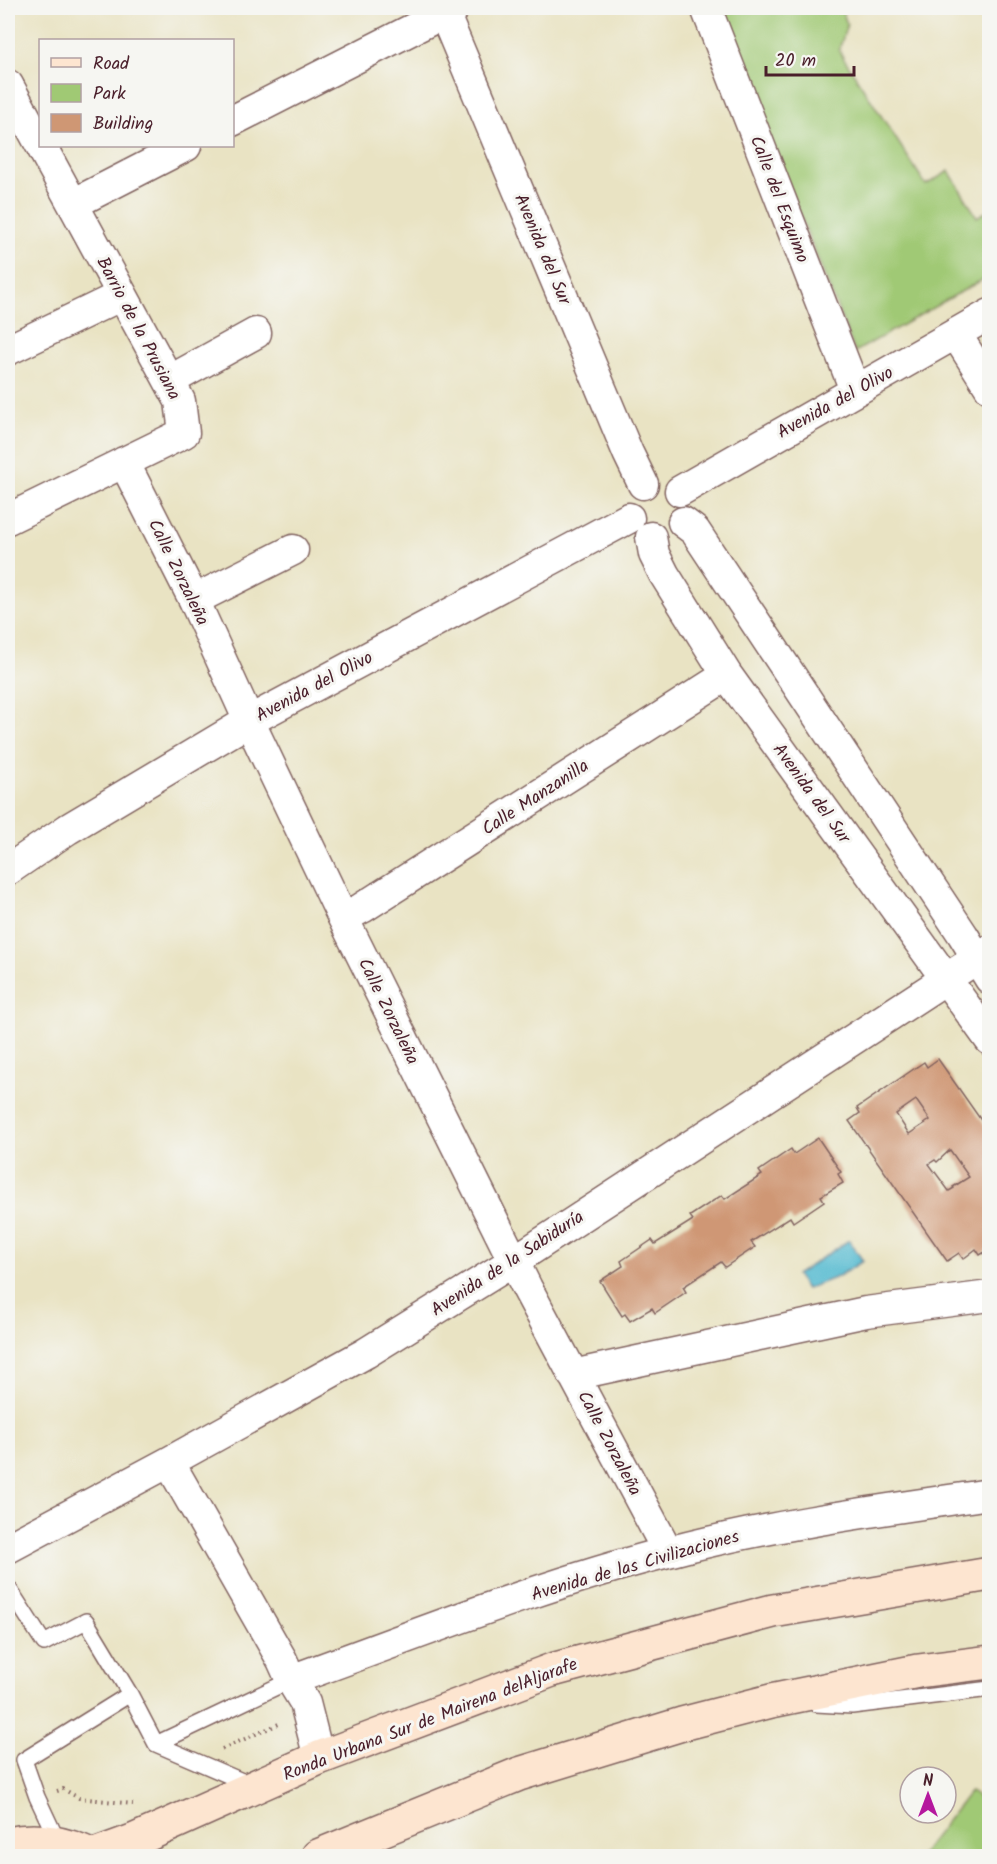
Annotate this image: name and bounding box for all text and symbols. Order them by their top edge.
legend [39,39,234,147]
scale bar [766,39,854,77]
text: 20 m [775,47,816,76]
text: Road [93,50,130,79]
text: Park [93,80,126,109]
text: Building [93,110,153,139]
street label: Calle del Esquimo [741,132,816,267]
street label: Avenida del Sur [505,190,578,311]
street label: Barrio de la Prusiana [88,252,188,406]
street label: Avenida del Olivo [772,359,899,447]
street label: Calle Zorzaleña [139,514,216,631]
street label: Avenida del Olivo [251,644,379,730]
street label: Avenida del Sur [764,738,858,851]
street label: Calle Manzanilla [476,753,595,844]
street label: Calle Zorzaleña [349,953,426,1070]
street label: Avenida de la Sabiduría [425,1204,590,1325]
street label: Calle Zorzaleña [569,1386,649,1502]
street label: Avenida de las Civilizaciones [528,1523,743,1610]
street label: Ronda Urbana Sur de Mairena delAljarafe [279,1651,582,1790]
north arrow [898,1765,958,1825]
text: N [923,1769,933,1794]

